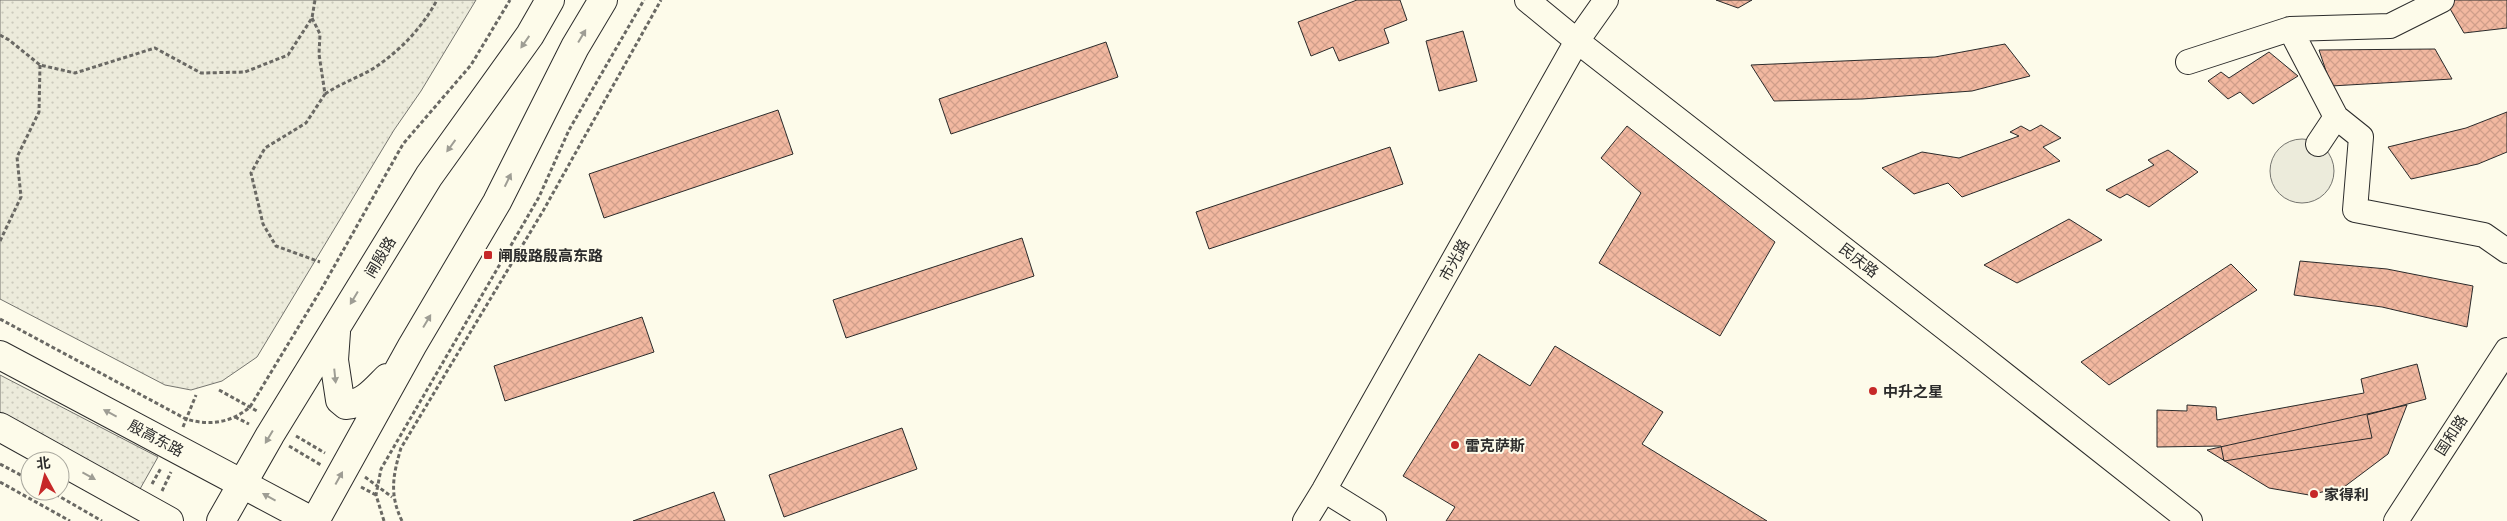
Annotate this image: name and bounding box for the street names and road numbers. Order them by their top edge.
street label: 闸殷路 [360,233,400,281]
street label: 市光路 [1435,236,1473,284]
street label: 民庆路 [1835,239,1883,281]
street label: 国和路 [2431,411,2471,459]
street label: 殷高东路 [125,416,187,460]

